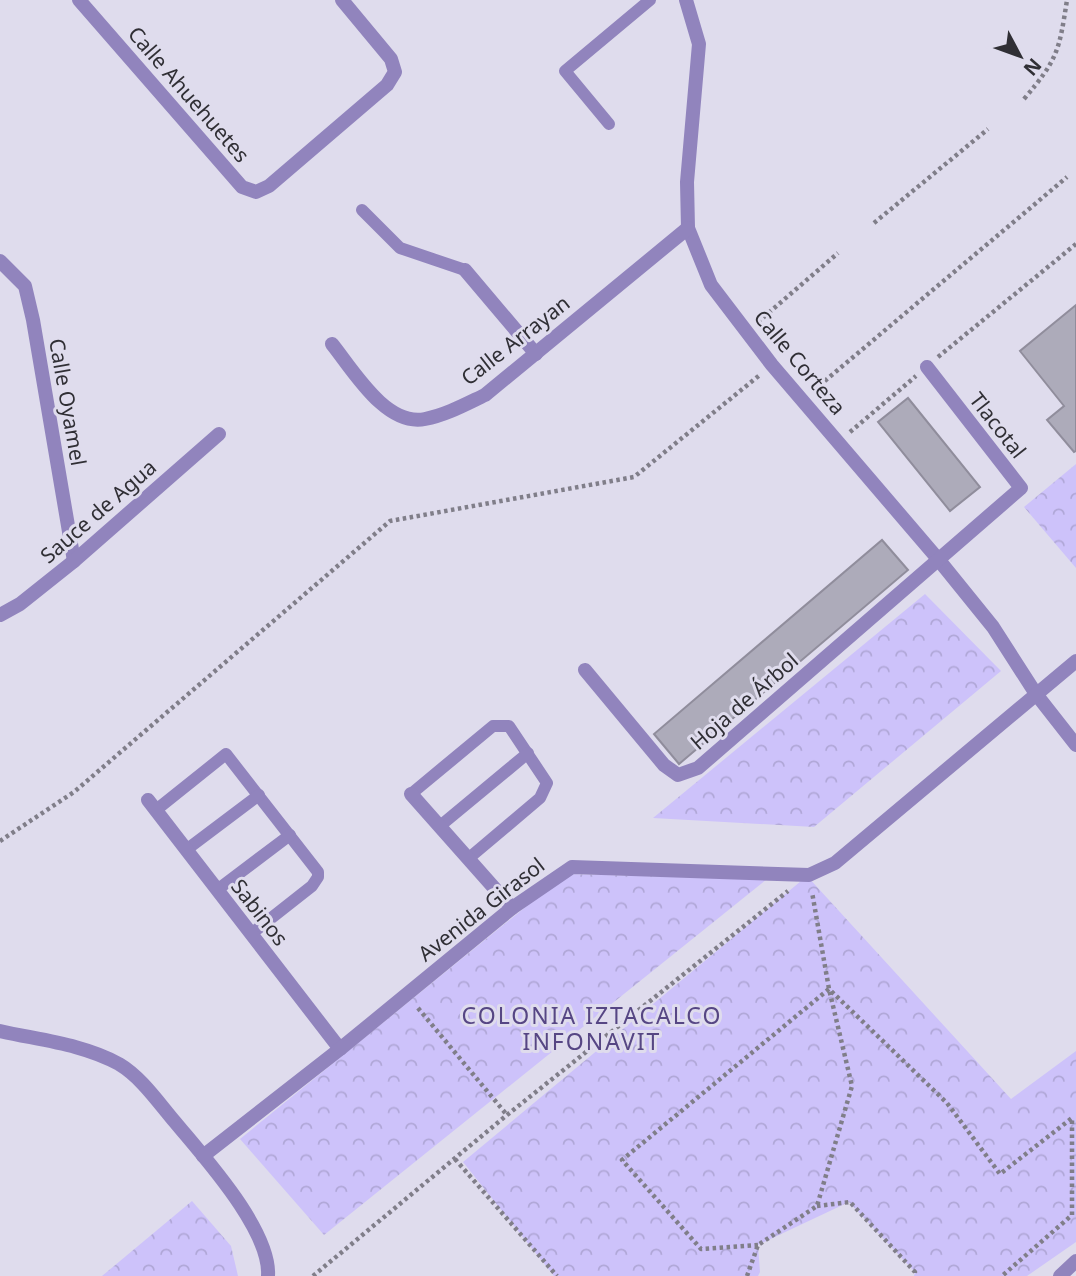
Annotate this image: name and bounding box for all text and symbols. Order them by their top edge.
street label: Calle Ahuehuetes [122,20,256,168]
north arrow [985,21,1055,91]
text: N [1018,53,1048,82]
street label: Calle Arrayan [455,289,575,391]
street label: Calle Corteza [748,304,852,420]
street label: Calle Oyamel [43,336,93,468]
street label: Tlacotal [963,386,1033,464]
street label: Sauce de Agua [34,453,162,569]
street label: Hoja de Árbol [684,646,804,756]
street label: Avenida Girasol [412,851,550,967]
street label: Sabinos [225,873,295,951]
district label: COLONIA IZTACALCO INFONAVIT [462,999,722,1057]

